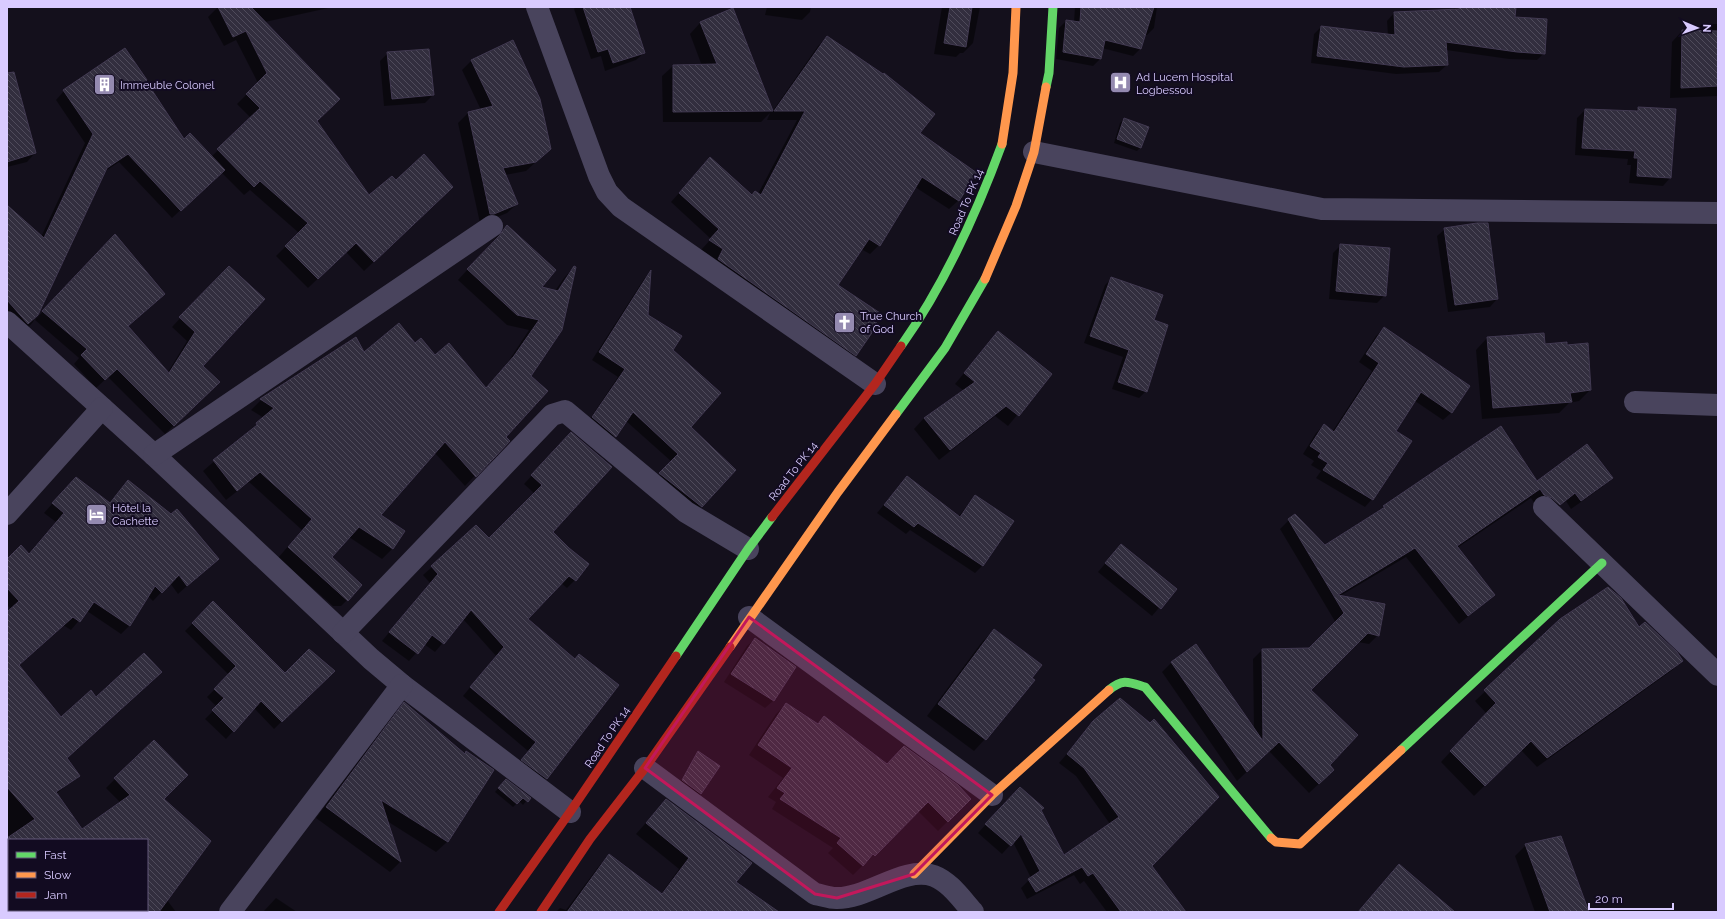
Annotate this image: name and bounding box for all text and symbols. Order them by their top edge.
north arrow [1677,8,1717,48]
text: N [1700,24,1713,33]
hospital icon: Ad Lucem Hospital Logbessou [1107,70,1133,96]
place label: Ad Lucem Hospital Logbessou [1136,71,1233,97]
building icon: Immeuble Colonel [92,72,118,98]
place label: Immeuble Colonel [120,79,214,92]
street label: Road To PK 14 [947,167,986,237]
church icon: True Church of God [832,309,858,335]
place label: True Church of God [860,310,922,336]
street label: Road To PK 14 [766,439,820,503]
hotel icon: Hôtel la Cachette [83,501,109,527]
place label: Hôtel la Cachette [112,502,159,528]
street label: Road To PK 14 [582,704,633,770]
legend [8,839,148,911]
text: Fast [44,848,67,862]
text: Slow [44,868,71,882]
scale bar [1589,885,1673,911]
text: Jam [44,888,67,902]
text: 20 m [1595,892,1623,906]

